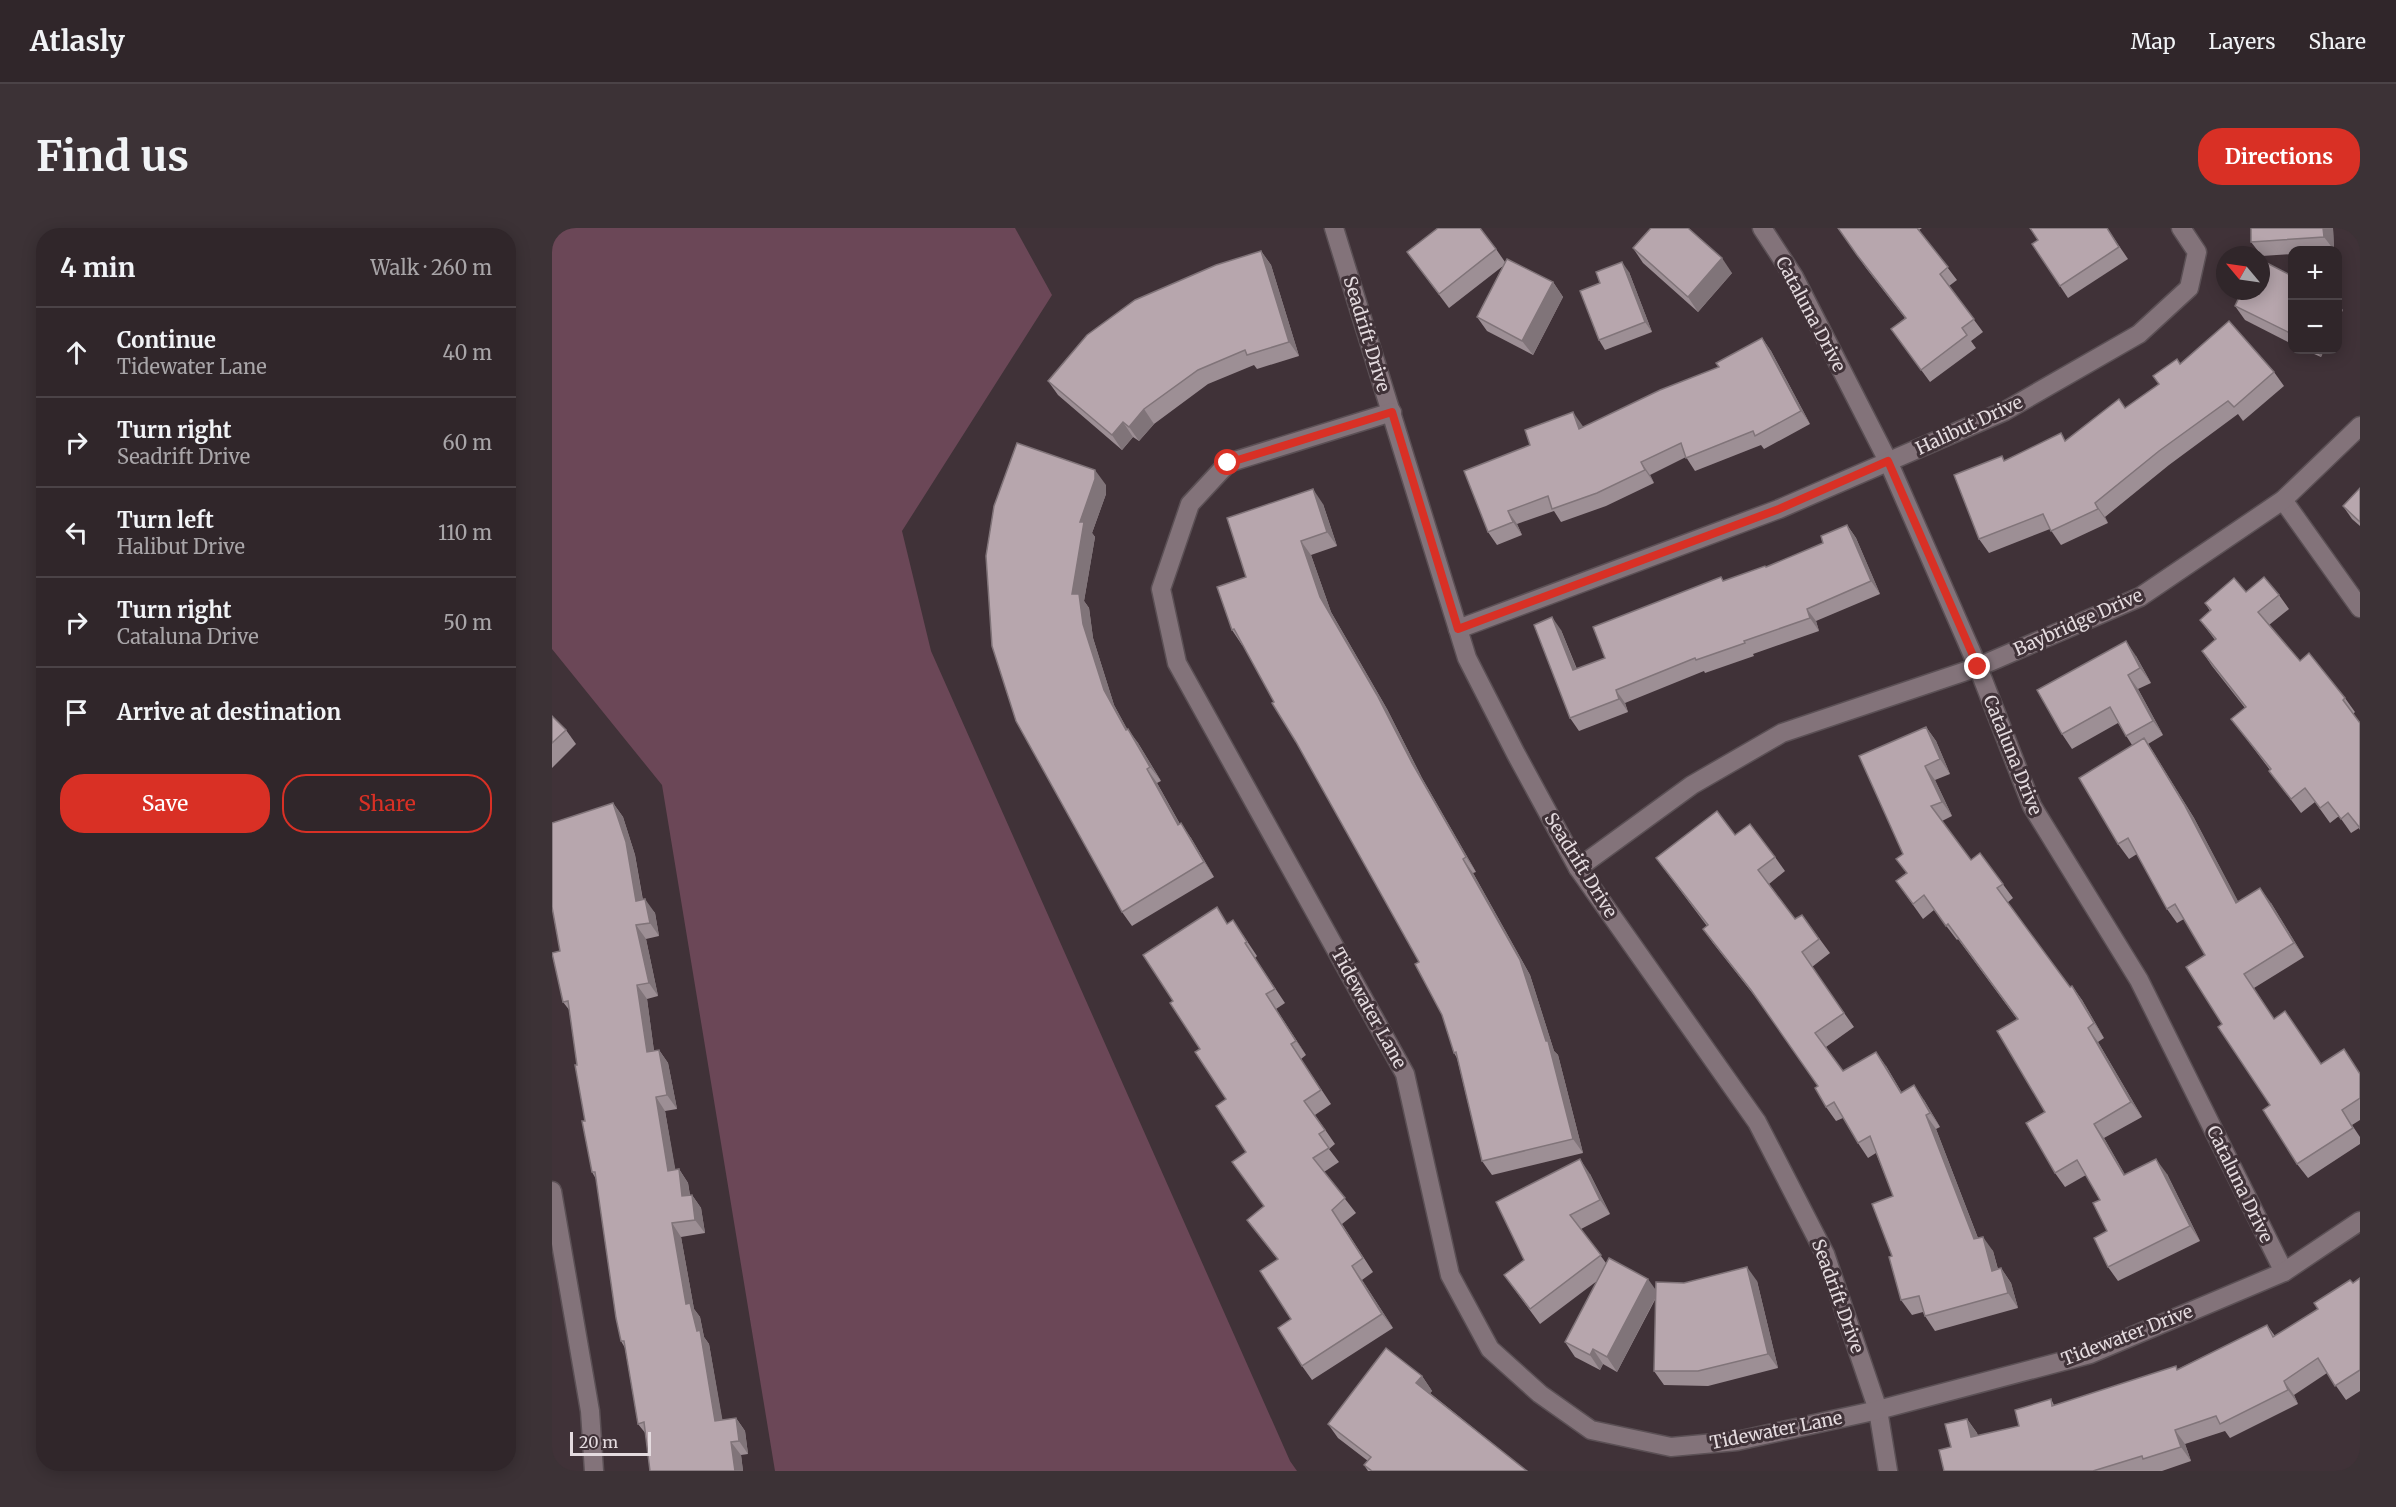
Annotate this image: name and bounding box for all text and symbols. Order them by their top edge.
text: Atlasly [30,23,125,59]
text: Map [2131,28,2176,55]
text: Layers [2209,28,2276,55]
text: Share [2309,28,2366,55]
button: Directions [2198,128,2360,185]
text: Find us [36,130,189,182]
north arrow [2216,246,2270,300]
map controls [2288,246,2342,354]
button: + [2288,246,2342,300]
text: 4 min [60,251,135,284]
street label: Cataluna Drive [1771,252,1851,376]
text: Walk · 260 m [370,255,492,280]
street label: Seadrift Drive [1338,273,1396,395]
button: − [2288,300,2342,354]
text: Continue [117,326,216,354]
icon: ahead [60,336,93,369]
text: 40 m [442,340,492,365]
text: Tidewater Lane [117,354,267,379]
street label: Halibut Drive [1912,390,2026,460]
text: Turn right [117,416,231,444]
icon: right [60,426,93,459]
text: 60 m [442,430,492,455]
text: Seadrift Drive [117,444,250,469]
route start [1214,449,1240,475]
text: Turn left [117,506,214,534]
icon: left [60,516,93,549]
text: 110 m [438,520,492,545]
text: Halibut Drive [117,534,245,559]
street label: Baybridge Drive [2010,583,2146,661]
text: Turn right [117,596,231,624]
icon: right [60,606,93,639]
text: 50 m [443,610,492,635]
text: Cataluna Drive [117,624,259,649]
route end [1964,653,1990,679]
street label: Cataluna Drive [1978,692,2048,818]
icon: arrive [60,696,93,729]
text: Arrive at destination [117,698,341,726]
button: Save [60,774,270,833]
button: Share [282,774,492,833]
street label: Seadrift Drive [1540,808,1622,922]
street label: Tidewater Lane [1326,944,1412,1072]
street label: Cataluna Drive [2202,1122,2278,1246]
street label: Seadrift Drive [1807,1236,1869,1356]
street label: Tidewater Drive [2058,1299,2196,1371]
street label: Tidewater Lane [1708,1406,1844,1454]
scale bar [570,1429,651,1456]
text: 20 m [579,1432,618,1452]

